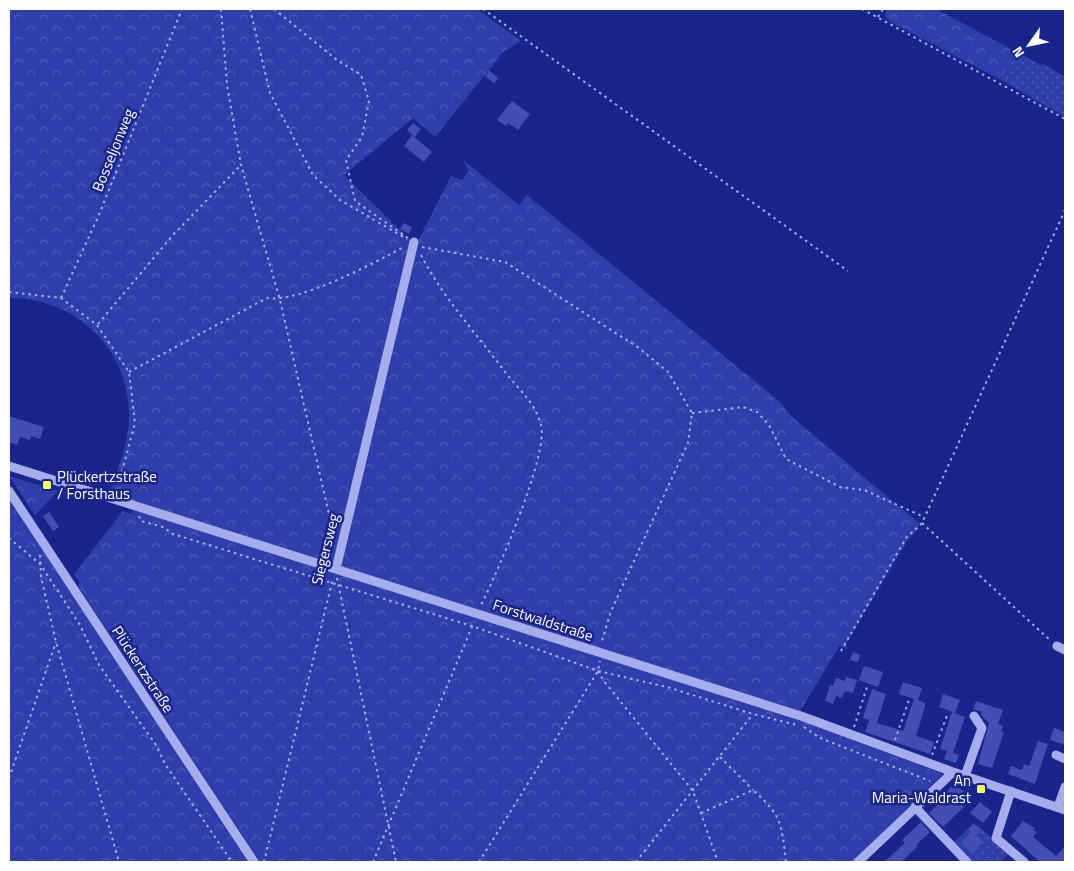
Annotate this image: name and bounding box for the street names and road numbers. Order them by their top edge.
street label: Bosseljonweg [86,105,140,195]
street label: Siegersweg [305,511,345,587]
street label: Forstwaldstraße [490,593,596,647]
street label: Plückertzstraße [106,621,180,717]

